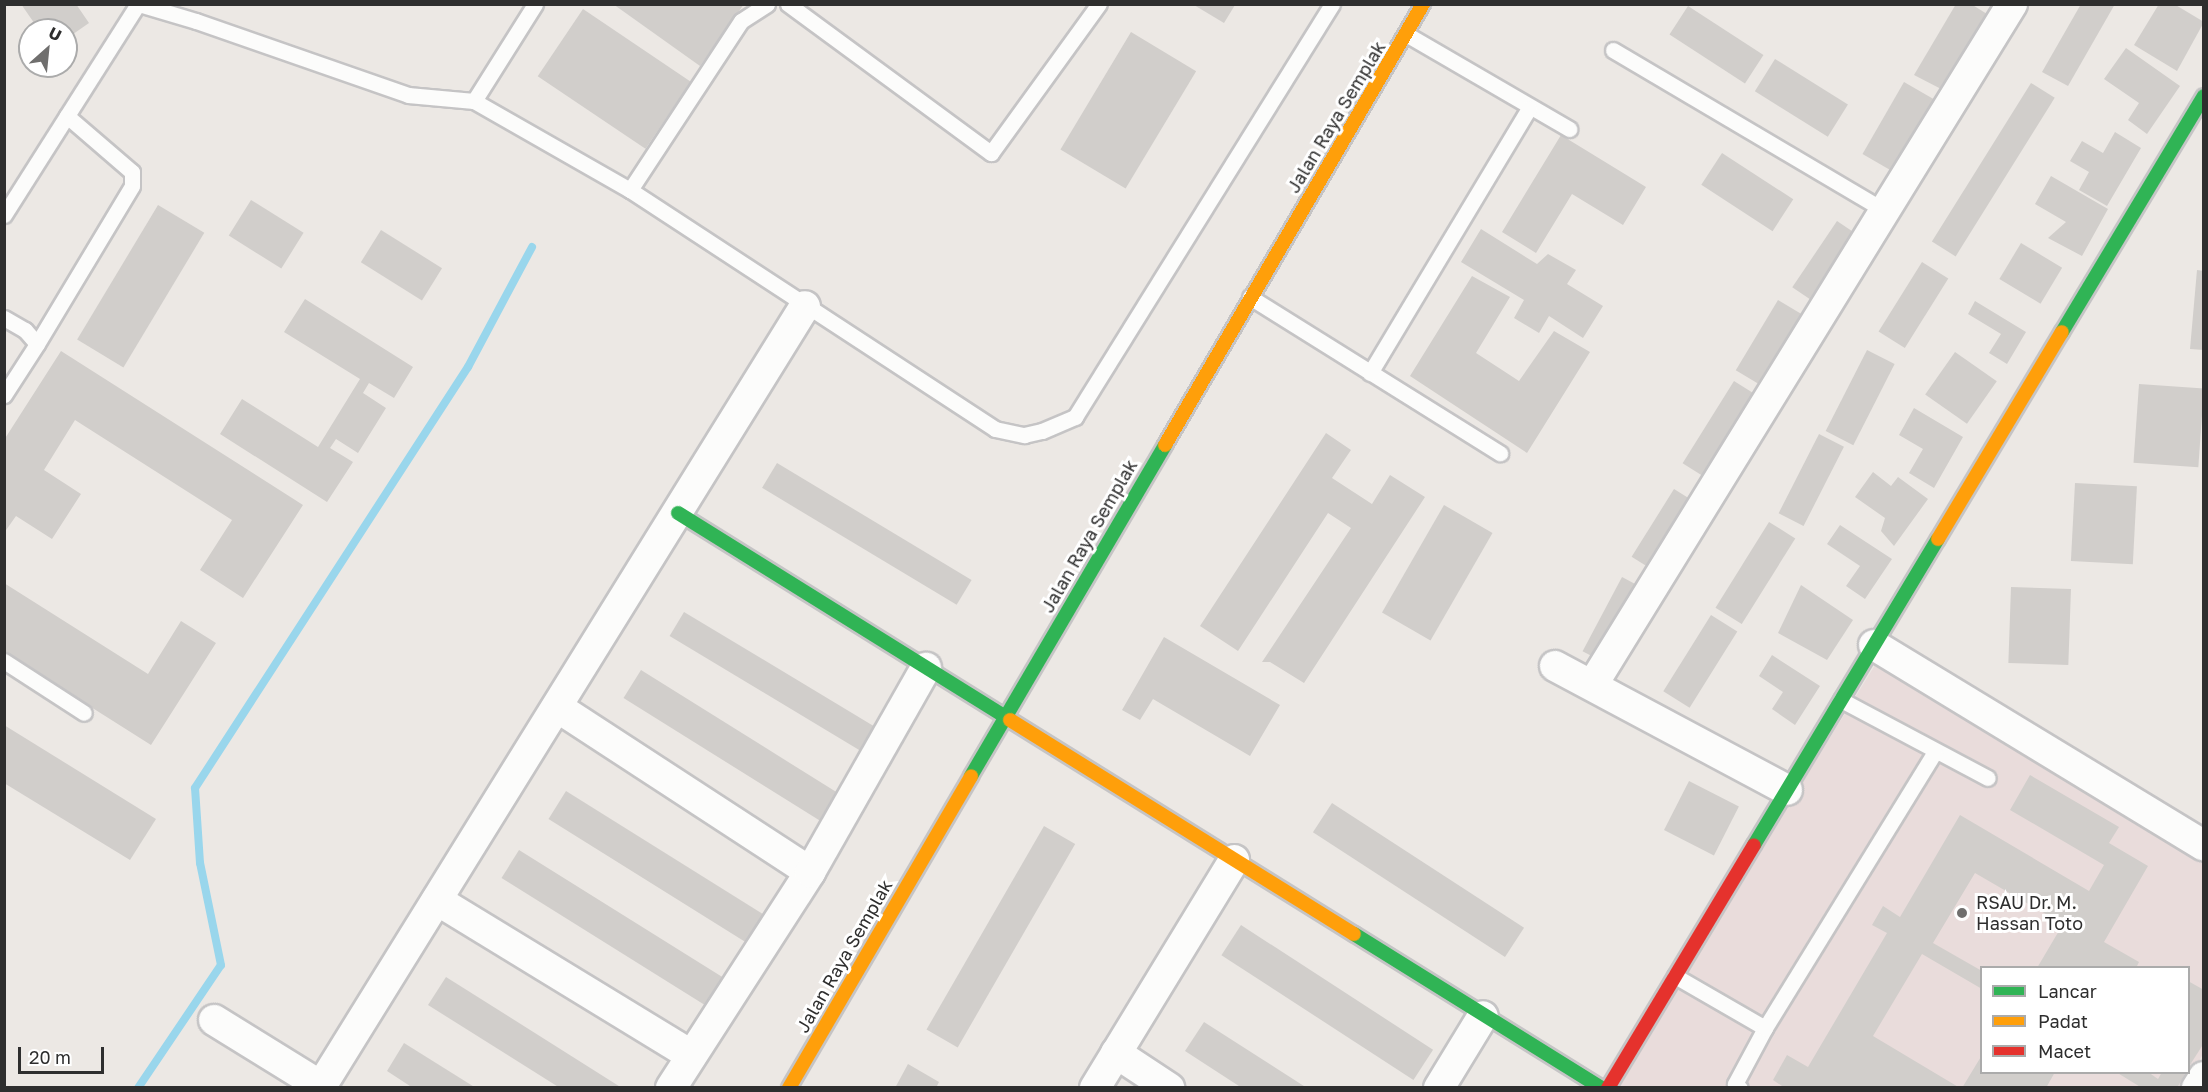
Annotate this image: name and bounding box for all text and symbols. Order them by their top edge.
north arrow [18,18,78,78]
text: U [46,22,65,45]
street label: Jalan Raya Semplak [1282,37,1390,197]
street label: Jalan Raya Semplak [1036,456,1142,616]
street label: Jalan Raya Semplak [791,876,897,1036]
place label: RSAU Dr. M. Hassan Toto [1976,892,2083,934]
marker: RSAU Dr. M. Hassan Toto [1953,904,1971,922]
legend [1980,966,2190,1074]
text: Lancar [2038,980,2097,1002]
text: Padat [2038,1010,2088,1032]
scale bar [21,1035,106,1073]
text: Macet [2038,1040,2091,1062]
text: 20 m [29,1046,71,1068]

